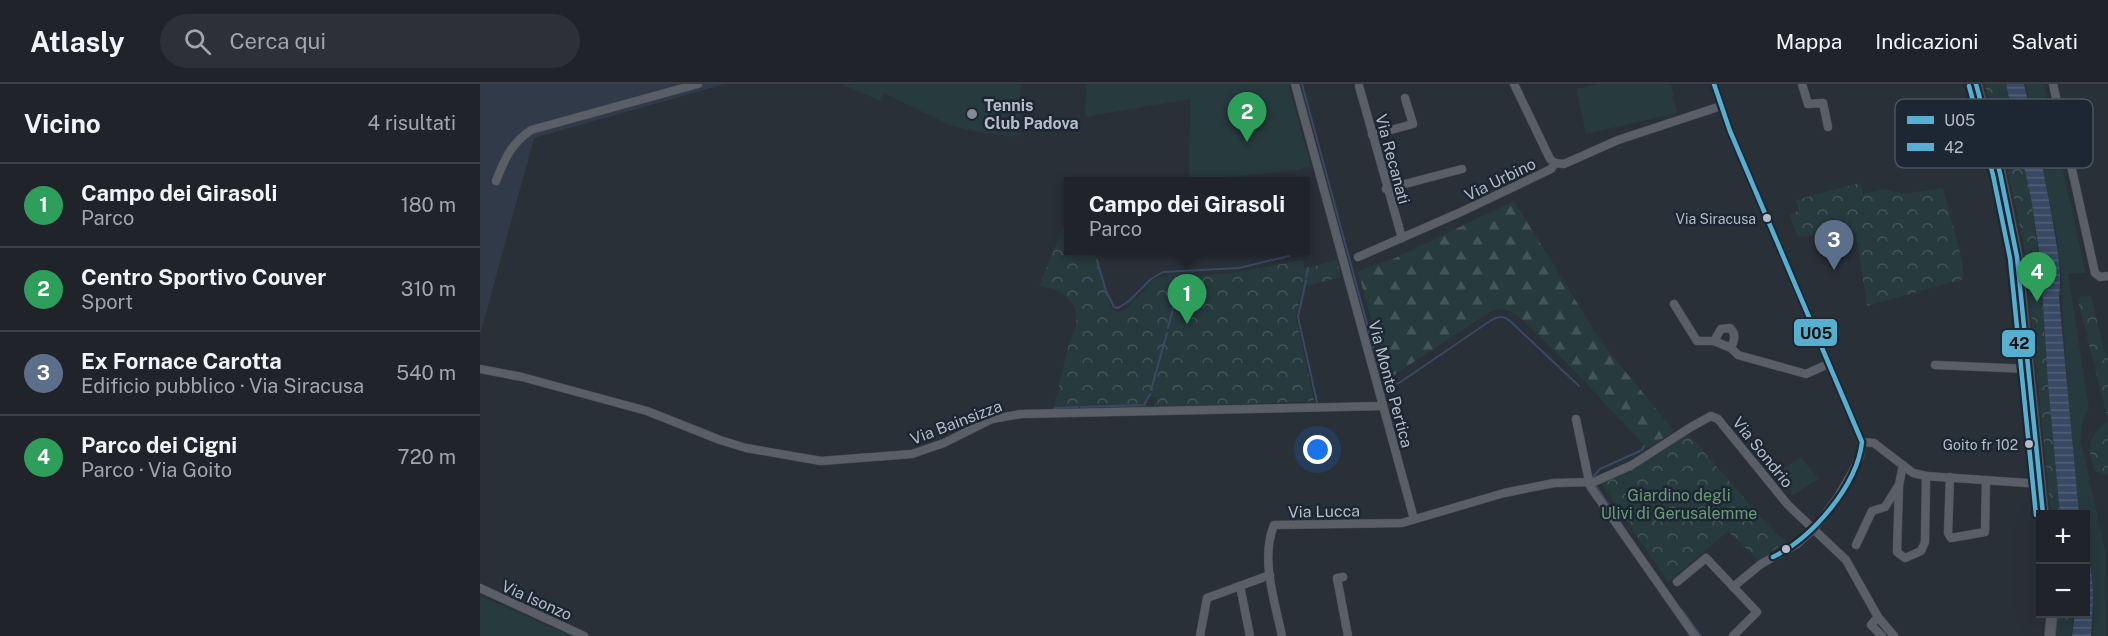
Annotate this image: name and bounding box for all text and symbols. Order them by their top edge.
search box [160,14,580,68]
text: Atlasly [30,25,124,58]
icon: search [181,25,214,58]
text: Cerca qui [229,28,326,54]
text: Mappa [1776,29,1842,54]
text: Indicazioni [1875,29,1979,54]
text: Salvati [2012,29,2078,54]
pin: 2 [1228,92,1266,142]
place label: Tennis Club Padova [984,96,1079,133]
legend [1895,99,2093,168]
marker: Tennis Club Padova [965,107,979,121]
text: Vicino [24,108,101,139]
text: 4 risultati [368,111,456,135]
text: U05 [1944,111,1975,130]
street label: Via Recanati [1371,112,1414,206]
text: 42 [1944,138,1964,157]
street label: Via Urbino [1462,154,1539,205]
popup [1064,177,1310,255]
text: Campo dei Girasoli [81,180,277,206]
text: Campo dei Girasoli [1089,191,1285,217]
text: 1 [39,193,48,217]
text: 180 m [401,193,456,217]
text: Parco [81,206,134,230]
place label: Via Siracusa [1676,211,1756,227]
marker: Via Siracusa [1761,212,1773,224]
text: Parco [1089,217,1142,241]
pin: 3 [1814,220,1854,270]
pin: 4 [2018,252,2056,302]
text: Centro Sportivo Couver [81,264,326,290]
pin: 1 [1168,274,1206,324]
text: 2 [37,277,50,301]
text: 310 m [401,277,456,301]
text: Sport [81,290,133,314]
street label: Via Monte Pertica [1364,318,1417,450]
line badge: U05 [1793,318,1838,347]
text: U05 [1800,324,1833,343]
line badge: 42 [2001,329,2036,358]
text: 42 [2009,334,2029,353]
text: Ex Fornace Carotta [81,348,282,374]
text: 3 [37,361,50,385]
text: 540 m [396,361,456,385]
text: Edificio pubblico · Via Siracusa [81,374,364,398]
street label: Via Bainsizza [908,396,1005,449]
street label: Via Sondrio [1728,413,1797,491]
text: Parco dei Cigni [81,432,237,458]
your location [1303,435,1332,464]
place label: Goito fr 102 [1943,437,2018,453]
marker: Goito fr 102 [2023,438,2035,450]
text: 4 [37,445,50,469]
text: 720 m [398,445,456,469]
text: Parco · Via Goito [81,458,232,482]
park label: Giardino degli Ulivi di Gerusalemme [1601,486,1757,523]
street label: Via Lucca [1288,501,1360,522]
map controls [2036,510,2090,618]
button: + [2036,510,2090,564]
unlabelled marker [1780,543,1792,555]
button: − [2036,564,2090,618]
street label: Via Isonzo [499,577,575,624]

